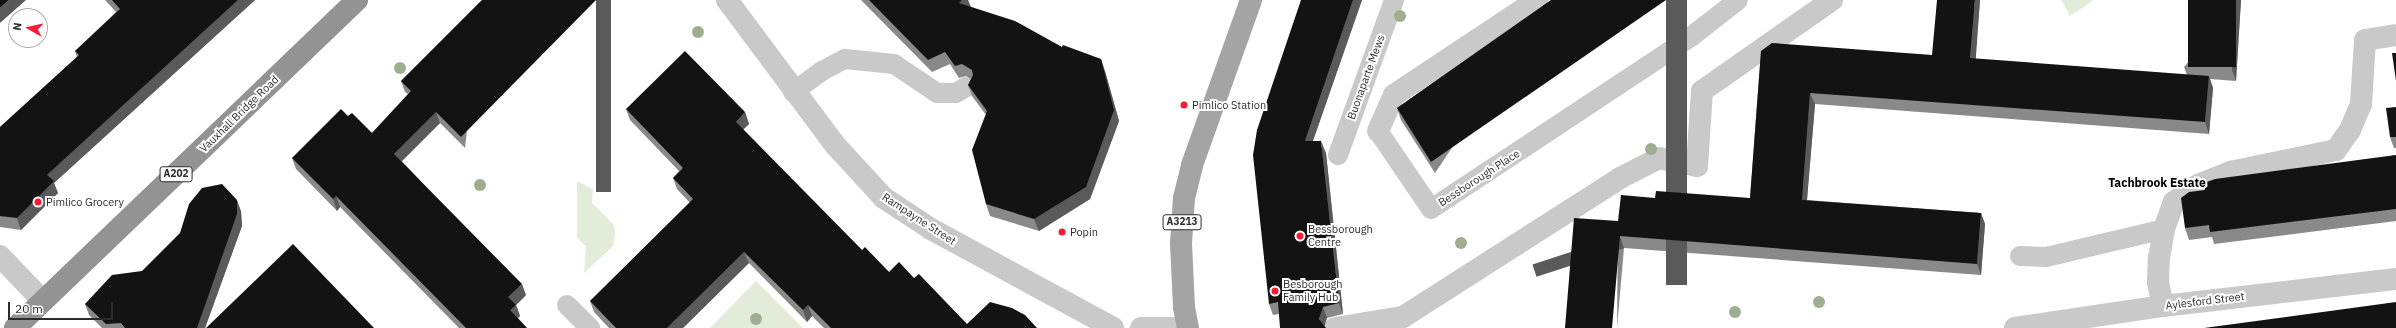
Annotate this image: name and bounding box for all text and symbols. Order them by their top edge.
north arrow [8,8,48,48]
text: N [10,22,25,31]
street label: Buonaparte Mews [1345,33,1387,121]
street label: Vauxhall Bridge Road [197,73,281,155]
place label: Pimlico Station [1192,98,1266,112]
marker: Pimlico Station [1179,100,1189,110]
street label: Bessborough Place [1436,147,1522,209]
road number: A202 [159,166,193,182]
district label: Tachbrook Estate [2108,176,2206,190]
street label: Rampayne Street [880,190,958,248]
place label: Pimlico Grocery [46,195,124,209]
marker: Pimlico Grocery [33,197,43,207]
road number: A3213 [1162,214,1202,230]
place label: Bessborough Centre [1308,223,1373,249]
place label: Popin [1070,225,1098,239]
marker: Popin [1057,227,1067,237]
marker: Bessborough Centre [1295,231,1305,241]
place label: Besborough Family Hub [1283,278,1343,304]
marker: Besborough Family Hub [1270,286,1280,296]
street label: Aylesford Street [2165,290,2245,312]
scale bar [10,294,115,320]
text: 20 m [15,301,43,316]

